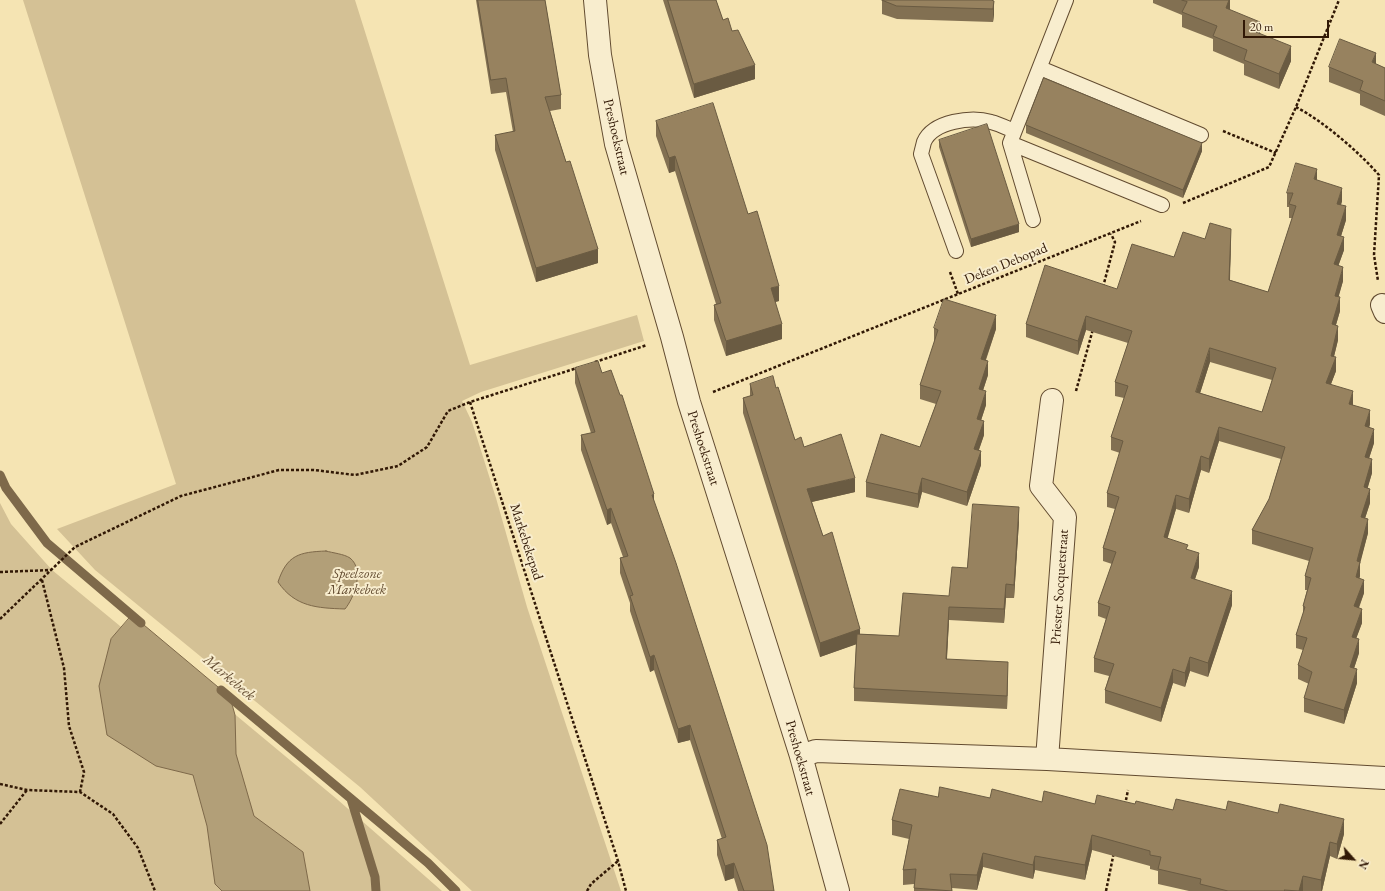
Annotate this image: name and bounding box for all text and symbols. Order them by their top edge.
scale bar [1245,12,1331,38]
text: 20 m [1250,19,1273,35]
street label: Preshoekstraat [599,97,633,177]
street label: Deken Debopad [962,240,1050,288]
street label: Preshoekstraat [683,408,723,488]
street label: Markebekepad [506,502,546,582]
street label: Priester Socquetstraat [1048,529,1072,645]
park label: Speelzone Markebeek [328,566,386,598]
water label: Markebeek [199,651,259,705]
street label: Preshoekstraat [781,718,819,798]
north arrow [1333,839,1373,879]
text: N [1355,857,1372,872]

